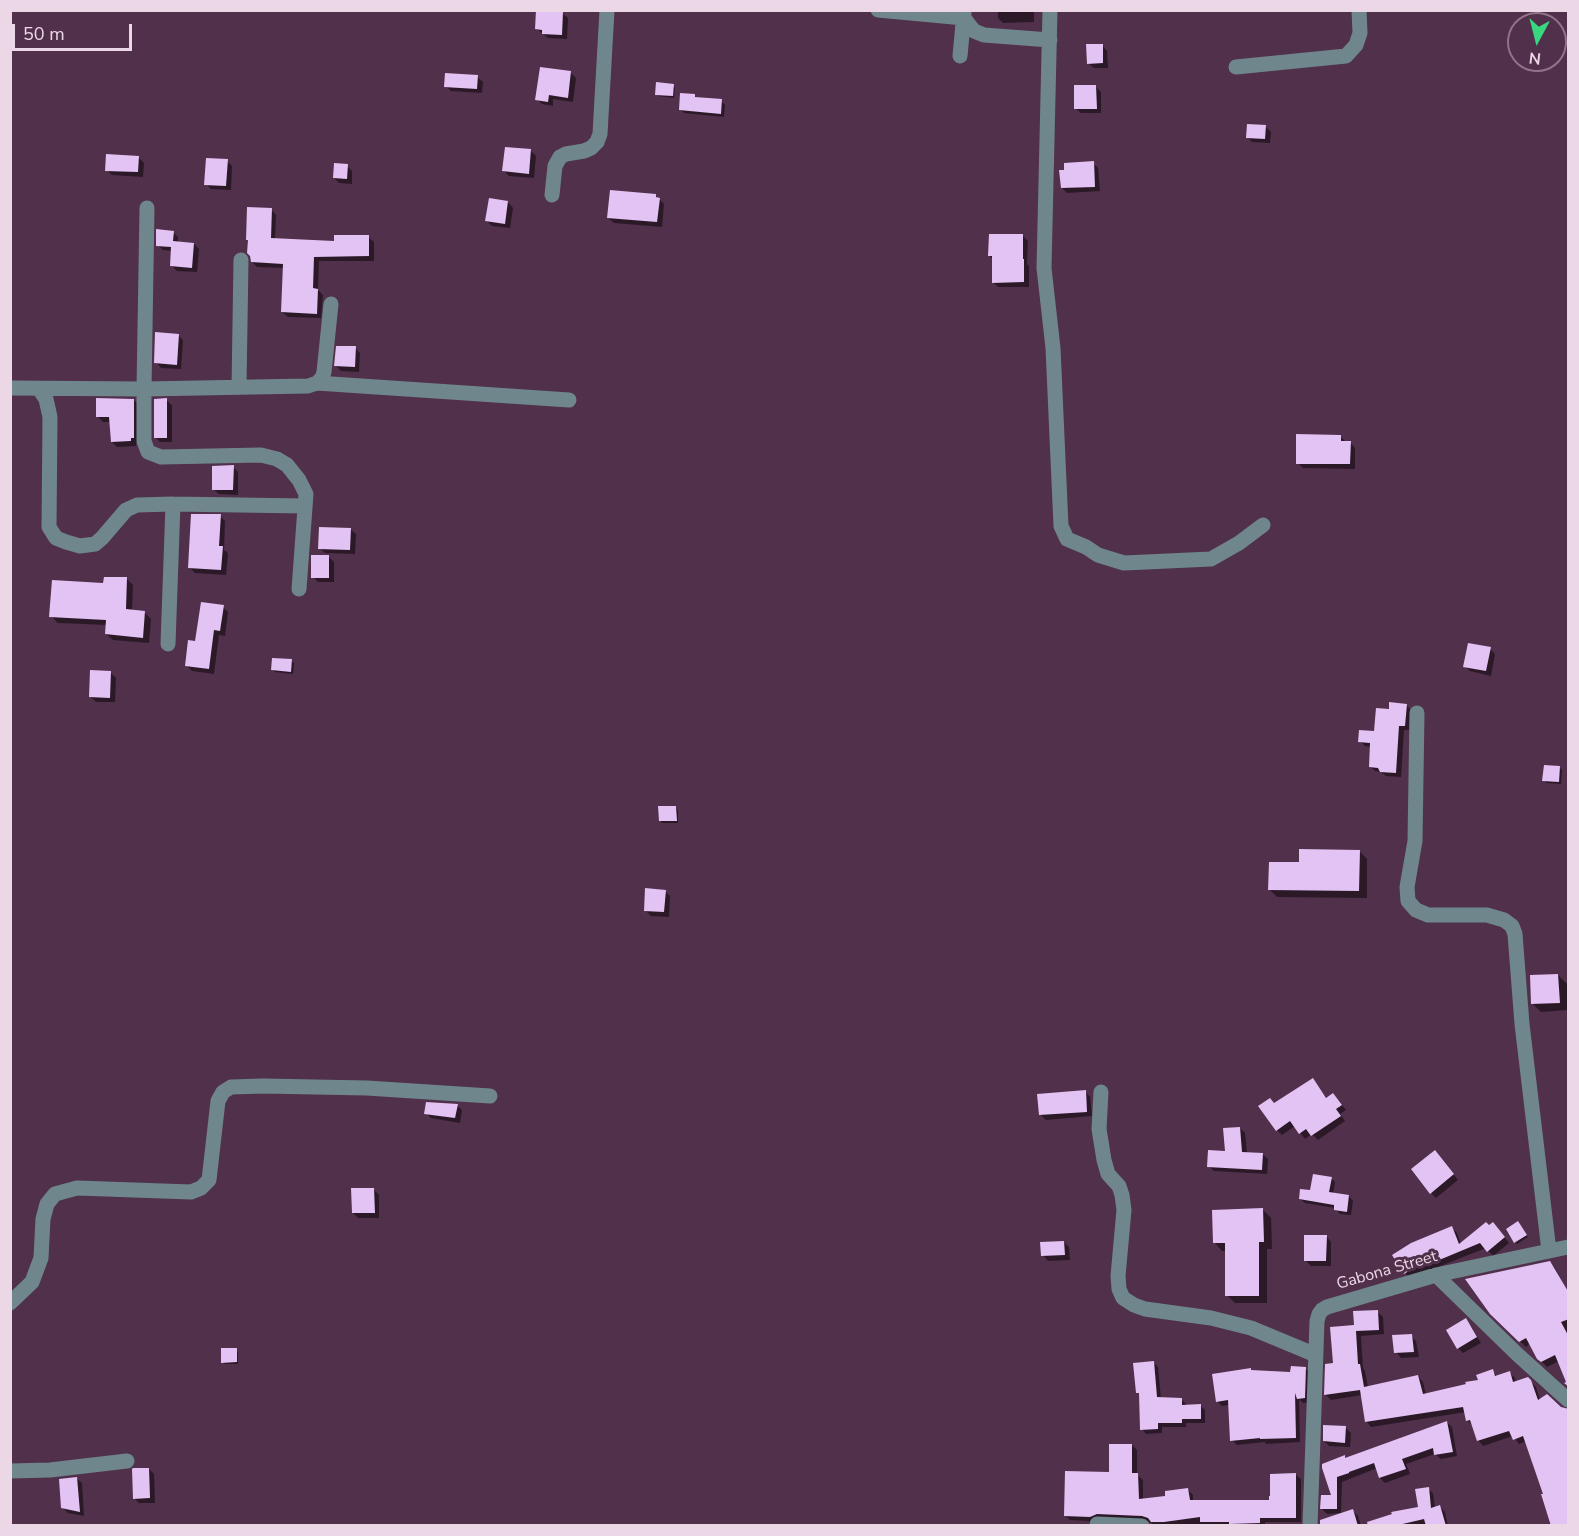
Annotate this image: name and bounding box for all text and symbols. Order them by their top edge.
scale bar [15,12,135,50]
north arrow [1507,12,1567,72]
text: 50 m [23,22,65,46]
text: N [1528,46,1542,70]
street label: Gabona Street [1335,1247,1439,1295]

